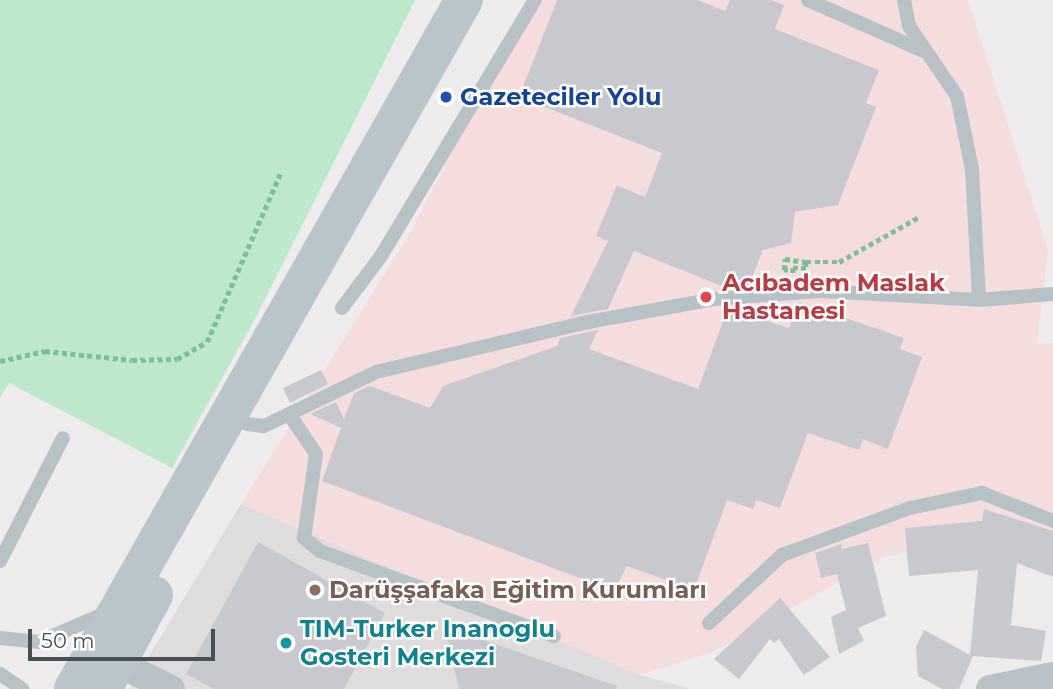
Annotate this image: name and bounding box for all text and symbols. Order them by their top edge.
place label: Gazeteciler Yolu [460,83,662,111]
marker: Gazeteciler Yolu [438,89,454,105]
place label: Acıbadem Maslak Hastanesi [722,269,945,325]
marker: Acıbadem Maslak Hastanesi [696,287,716,307]
place label: Darüşşafaka Eğitim Kurumları [329,576,707,604]
marker: Darüşşafaka Eğitim Kurumları [307,582,323,598]
place label: TIM-Turker Inanoglu Gosteri Merkezi [300,615,555,671]
scale bar [32,616,219,660]
text: 50 m [41,628,95,653]
marker: TIM-Turker Inanoglu Gosteri Merkezi [278,635,294,651]

